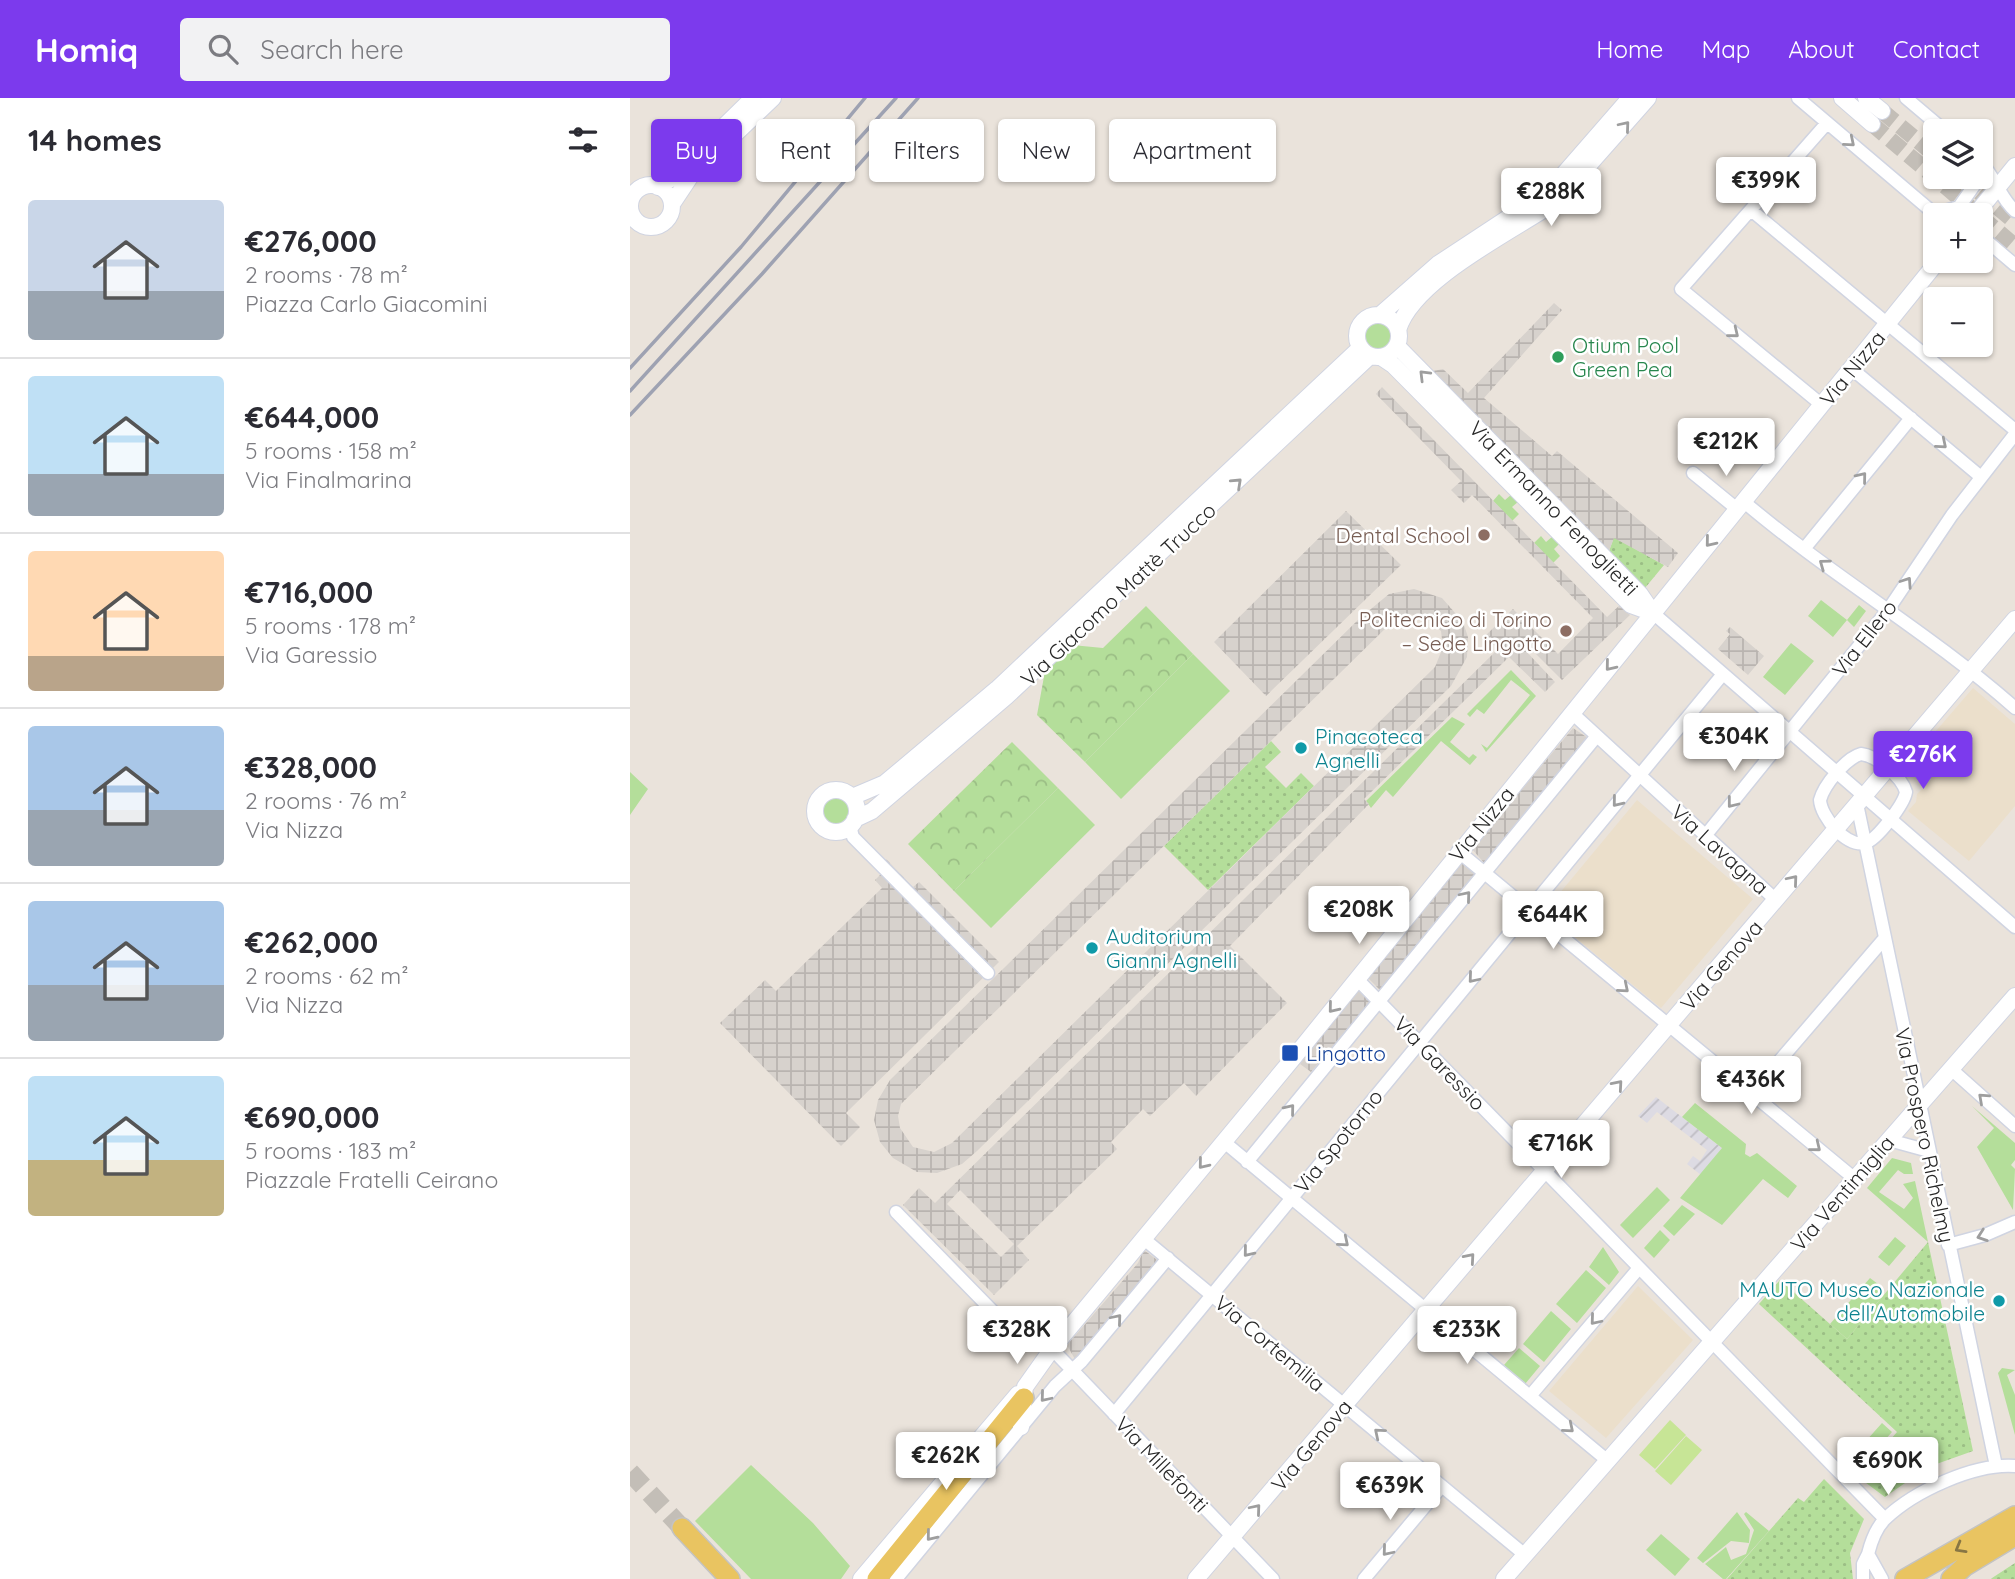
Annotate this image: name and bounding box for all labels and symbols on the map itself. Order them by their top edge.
one-way arrow [1617,121,1629,134]
one-way arrow [1842,134,1855,146]
pin: €399K [1717,158,1815,217]
pin: €288K [1502,169,1600,228]
one-way arrow [1726,324,1738,337]
street label: Via Nizza [1814,325,1890,411]
place label: Otium Pool Green Pea [1572,332,1679,382]
marker: Otium Pool Green Pea [1550,349,1566,365]
one-way arrow [1419,371,1432,384]
street label: Via Ermanno Fenoglietti [1464,415,1644,601]
pin: €212K [1677,418,1775,478]
one-way arrow [1934,436,1947,448]
one-way arrow [1854,473,1867,485]
one-way arrow [1229,478,1242,491]
street label: Via Giacomo Mattè Trucco [1015,497,1221,691]
place label: Dental School [1336,522,1470,548]
marker: Dental School [1476,527,1492,543]
one-way arrow [1706,534,1718,547]
one-way arrow [1819,560,1832,572]
one-way arrow [1899,577,1911,590]
street label: Via Ellero [1826,594,1902,682]
place label: Politecnico di Torino – Sede Lingotto [1359,606,1552,656]
marker: Politecnico di Torino – Sede Lingotto [1558,623,1574,639]
one-way arrow [1606,657,1618,670]
pin: €304K [1685,714,1783,773]
place label: Pinacoteca Agnelli [1315,723,1423,773]
pin: €276K [1874,732,1972,791]
marker: Pinacoteca Agnelli [1293,740,1309,756]
street label: Via Nizza [1443,781,1519,867]
one-way arrow [1613,794,1625,807]
one-way arrow [1727,795,1740,807]
street label: Via Lavagna [1666,798,1774,900]
one-way arrow [1785,876,1797,889]
pin: €208K [1310,886,1408,946]
one-way arrow [1458,891,1470,904]
pin: €644K [1504,892,1602,951]
street label: Via Genova [1674,914,1768,1016]
place label: Auditorium Gianni Agnelli [1106,923,1237,973]
marker: Auditorium Gianni Agnelli [1084,940,1100,956]
one-way arrow [1468,971,1481,983]
one-way arrow [1616,980,1629,992]
one-way arrow [1329,1000,1341,1013]
street label: Via Garessio [1389,1010,1491,1116]
street label: Via Prospero Richelmy [1889,1025,1961,1245]
place label: Lingotto [1306,1040,1386,1066]
marker: Lingotto [1280,1043,1300,1063]
pin: €436K [1702,1056,1800,1116]
one-way arrow [1610,1081,1622,1094]
street label: Via Spotorno [1288,1084,1388,1198]
one-way arrow [1978,1094,1991,1106]
one-way arrow [1282,1104,1294,1117]
pin: €716K [1512,1121,1610,1180]
street label: Via Ventimiglia [1785,1130,1899,1256]
one-way arrow [1807,1139,1820,1151]
one-way arrow [1199,1157,1212,1169]
one-way arrow [1977,1228,1989,1242]
one-way arrow [1336,1234,1348,1247]
one-way arrow [1243,1244,1256,1256]
one-way arrow [1462,1253,1474,1266]
place label: MAUTO Museo Nazionale dell'Automobile [1739,1276,1985,1326]
street label: Via Cortemilia [1210,1289,1330,1397]
marker: MAUTO Museo Nazionale dell'Automobile [1991,1293,2007,1309]
pin: €328K [968,1306,1066,1366]
pin: €233K [1418,1306,1516,1366]
one-way arrow [1591,1312,1603,1325]
one-way arrow [1109,1315,1121,1328]
one-way arrow [1041,1389,1053,1402]
street label: Via Genova [1265,1394,1357,1496]
street label: Via Millefonti [1110,1411,1214,1517]
one-way arrow [1562,1420,1574,1433]
one-way arrow [1374,1429,1387,1441]
pin: €262K [897,1432,995,1492]
pin: €690K [1839,1438,1937,1497]
pin: €639K [1341,1462,1439,1522]
one-way arrow [1248,1504,1260,1517]
one-way arrow [927,1528,939,1541]
one-way arrow [1955,1540,1968,1553]
one-way arrow [1383,1543,1395,1556]

